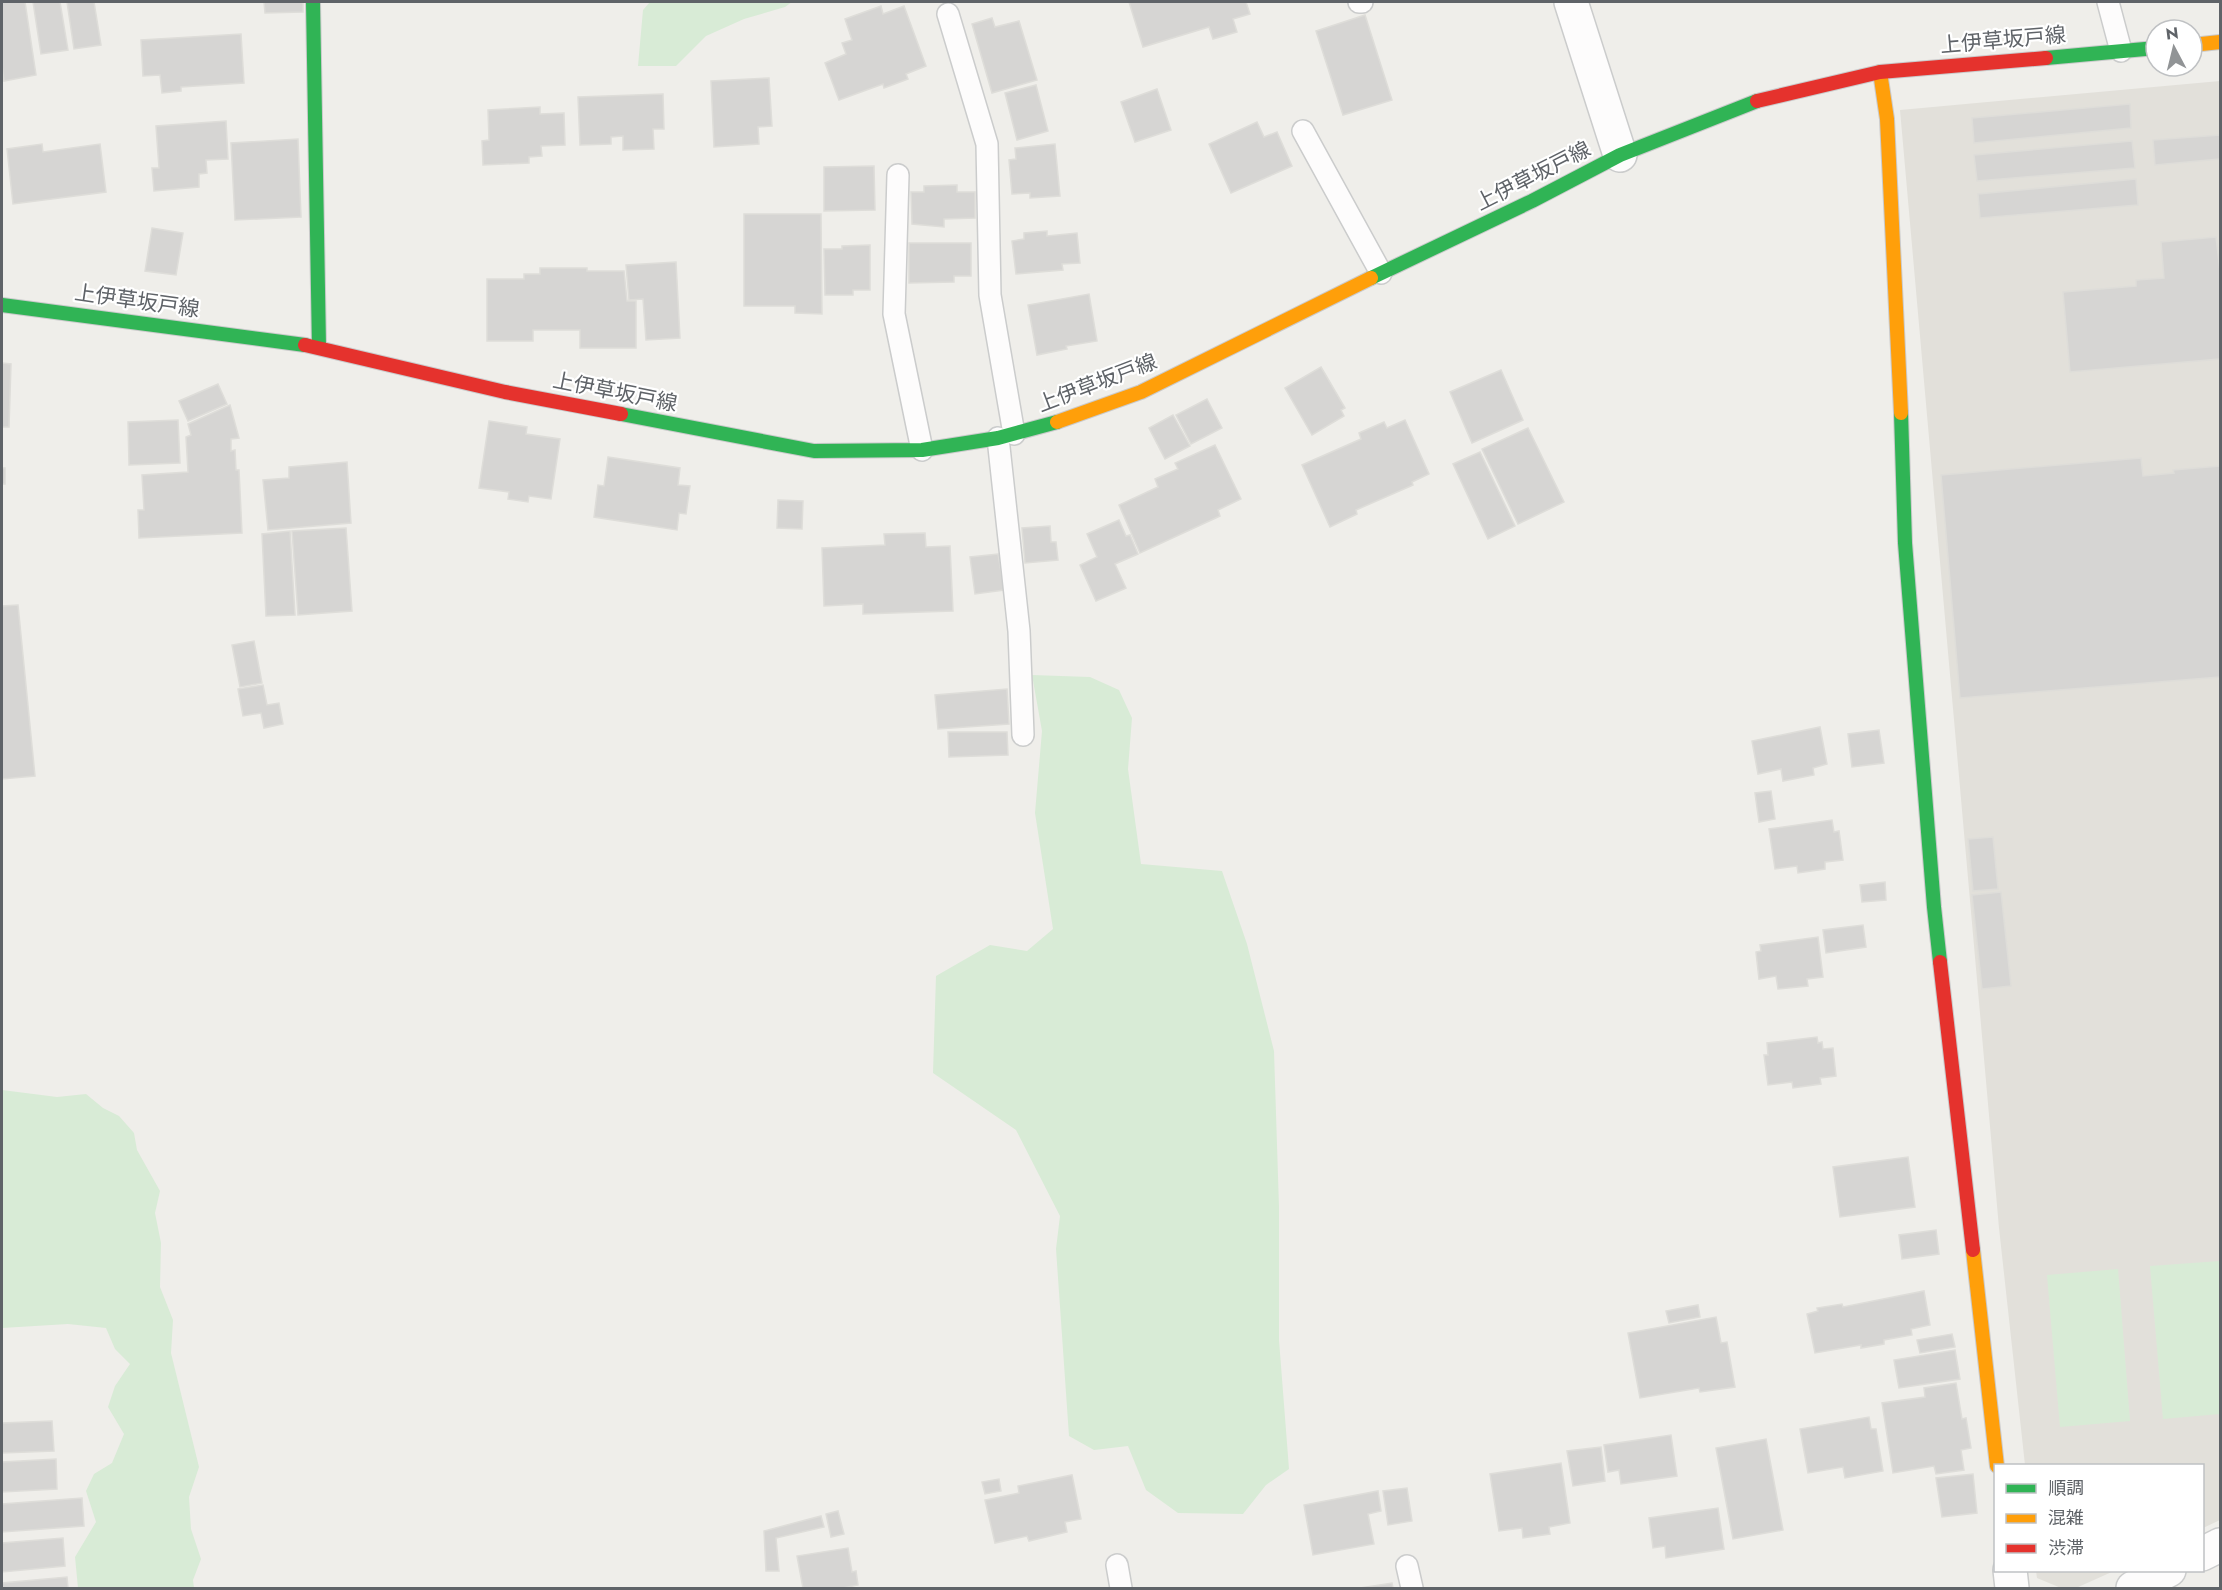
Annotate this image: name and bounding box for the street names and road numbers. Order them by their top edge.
street label: 上伊草坂戸線 [1939,20,2067,60]
street label: 上伊草坂戸線 [1470,134,1596,218]
street label: 上伊草坂戸線 [73,277,201,325]
street label: 上伊草坂戸線 [1033,346,1161,420]
street label: 上伊草坂戸線 [550,365,680,419]

